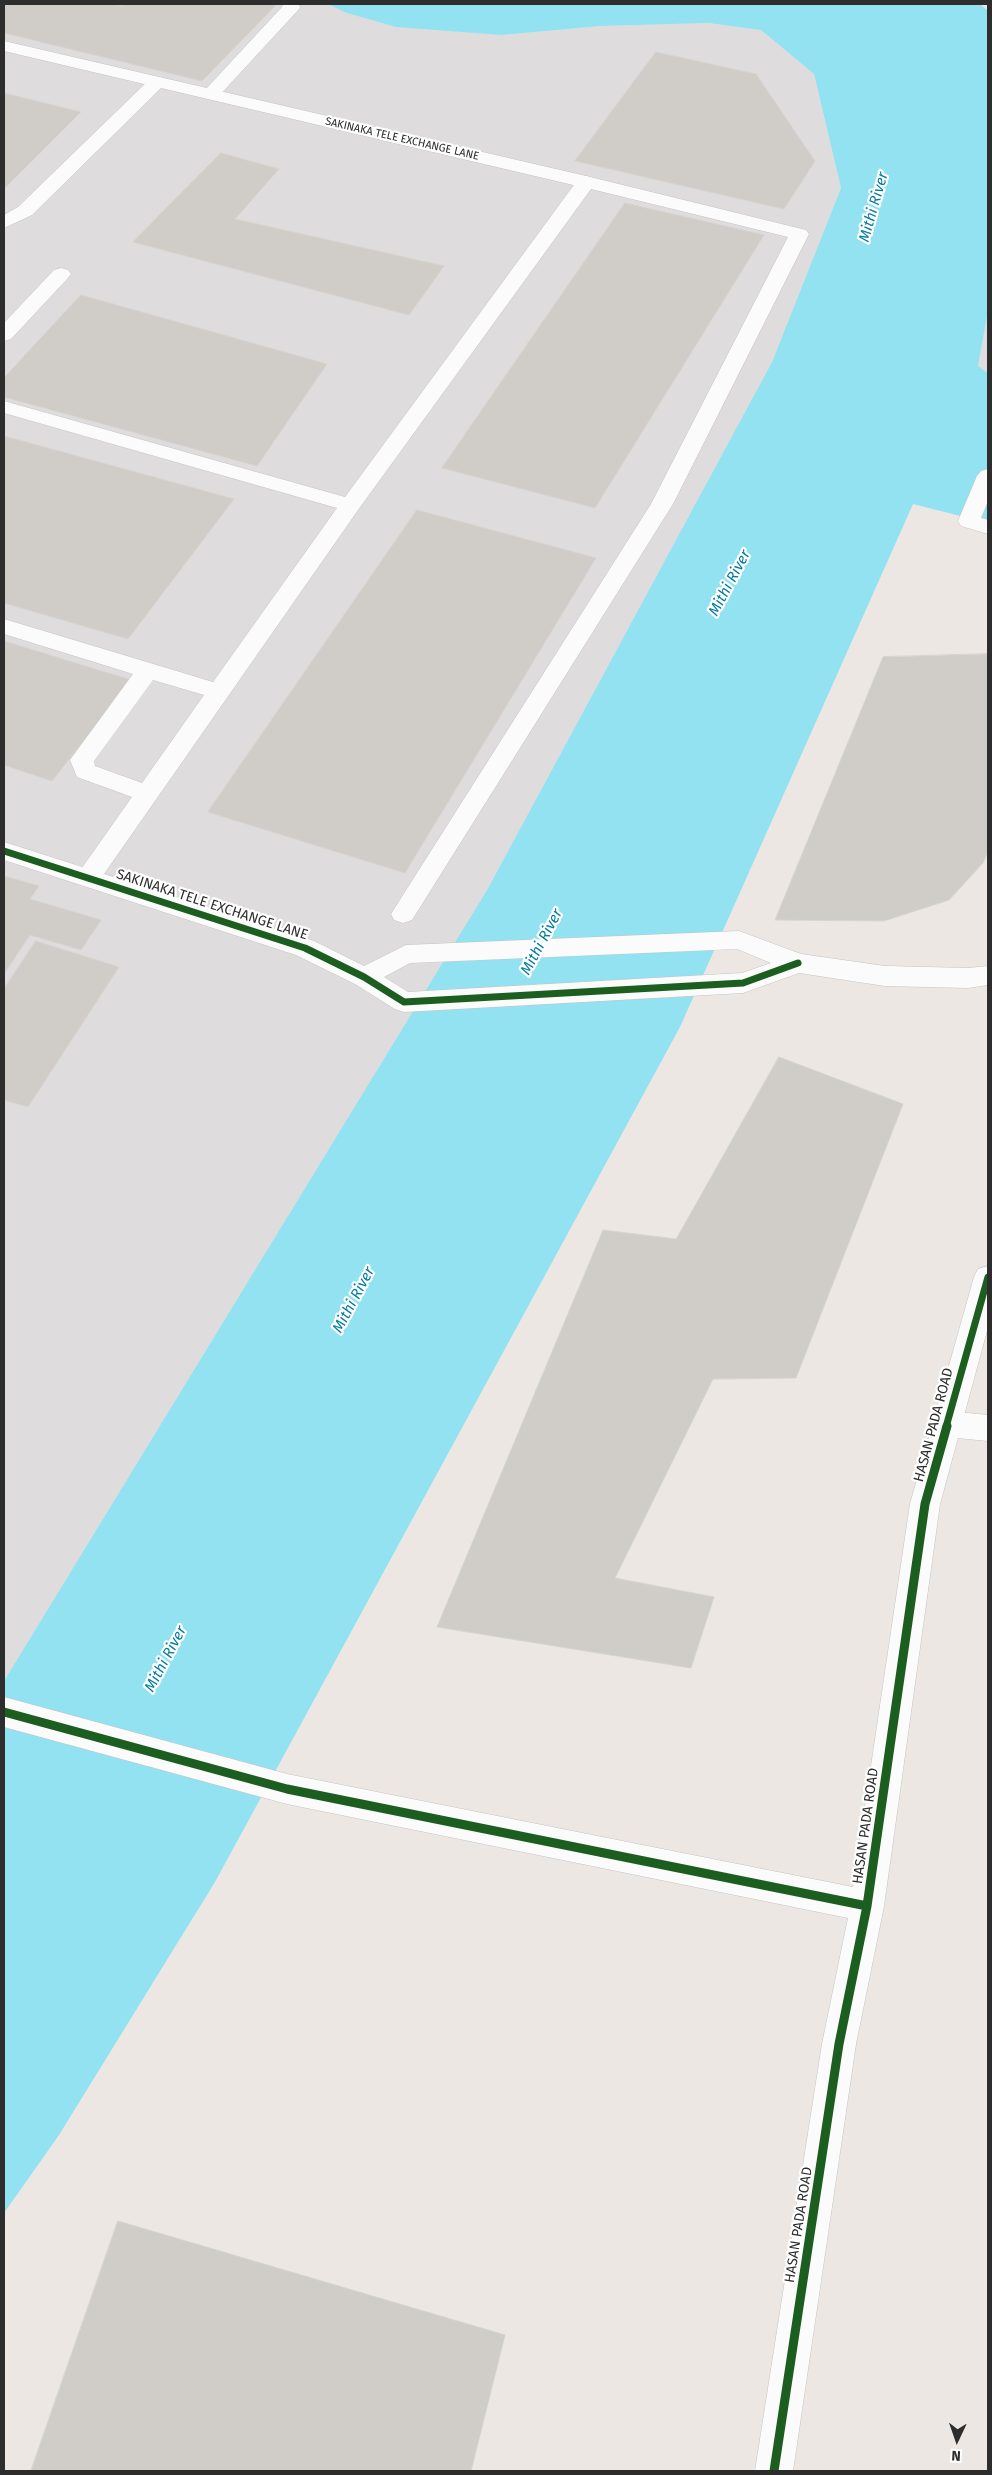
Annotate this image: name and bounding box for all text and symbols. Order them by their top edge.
street label: SAKINAKA TELE EXCHANGE LANE [324,115,480,163]
water label: Mithi River [855,170,893,244]
water label: Mithi River [705,547,755,619]
street label: SAKINAKA TELE EXCHANGE LANE [114,866,310,944]
water label: Mithi River [517,906,567,978]
water label: Mithi River [329,1264,379,1336]
street label: HASAN PADA ROAD [911,1366,957,1484]
water label: Mithi River [141,1623,191,1695]
street label: HASAN PADA ROAD [850,1767,882,1885]
street label: HASAN PADA ROAD [782,2166,816,2284]
north arrow [932,2415,982,2465]
text: N [951,2447,961,2464]

